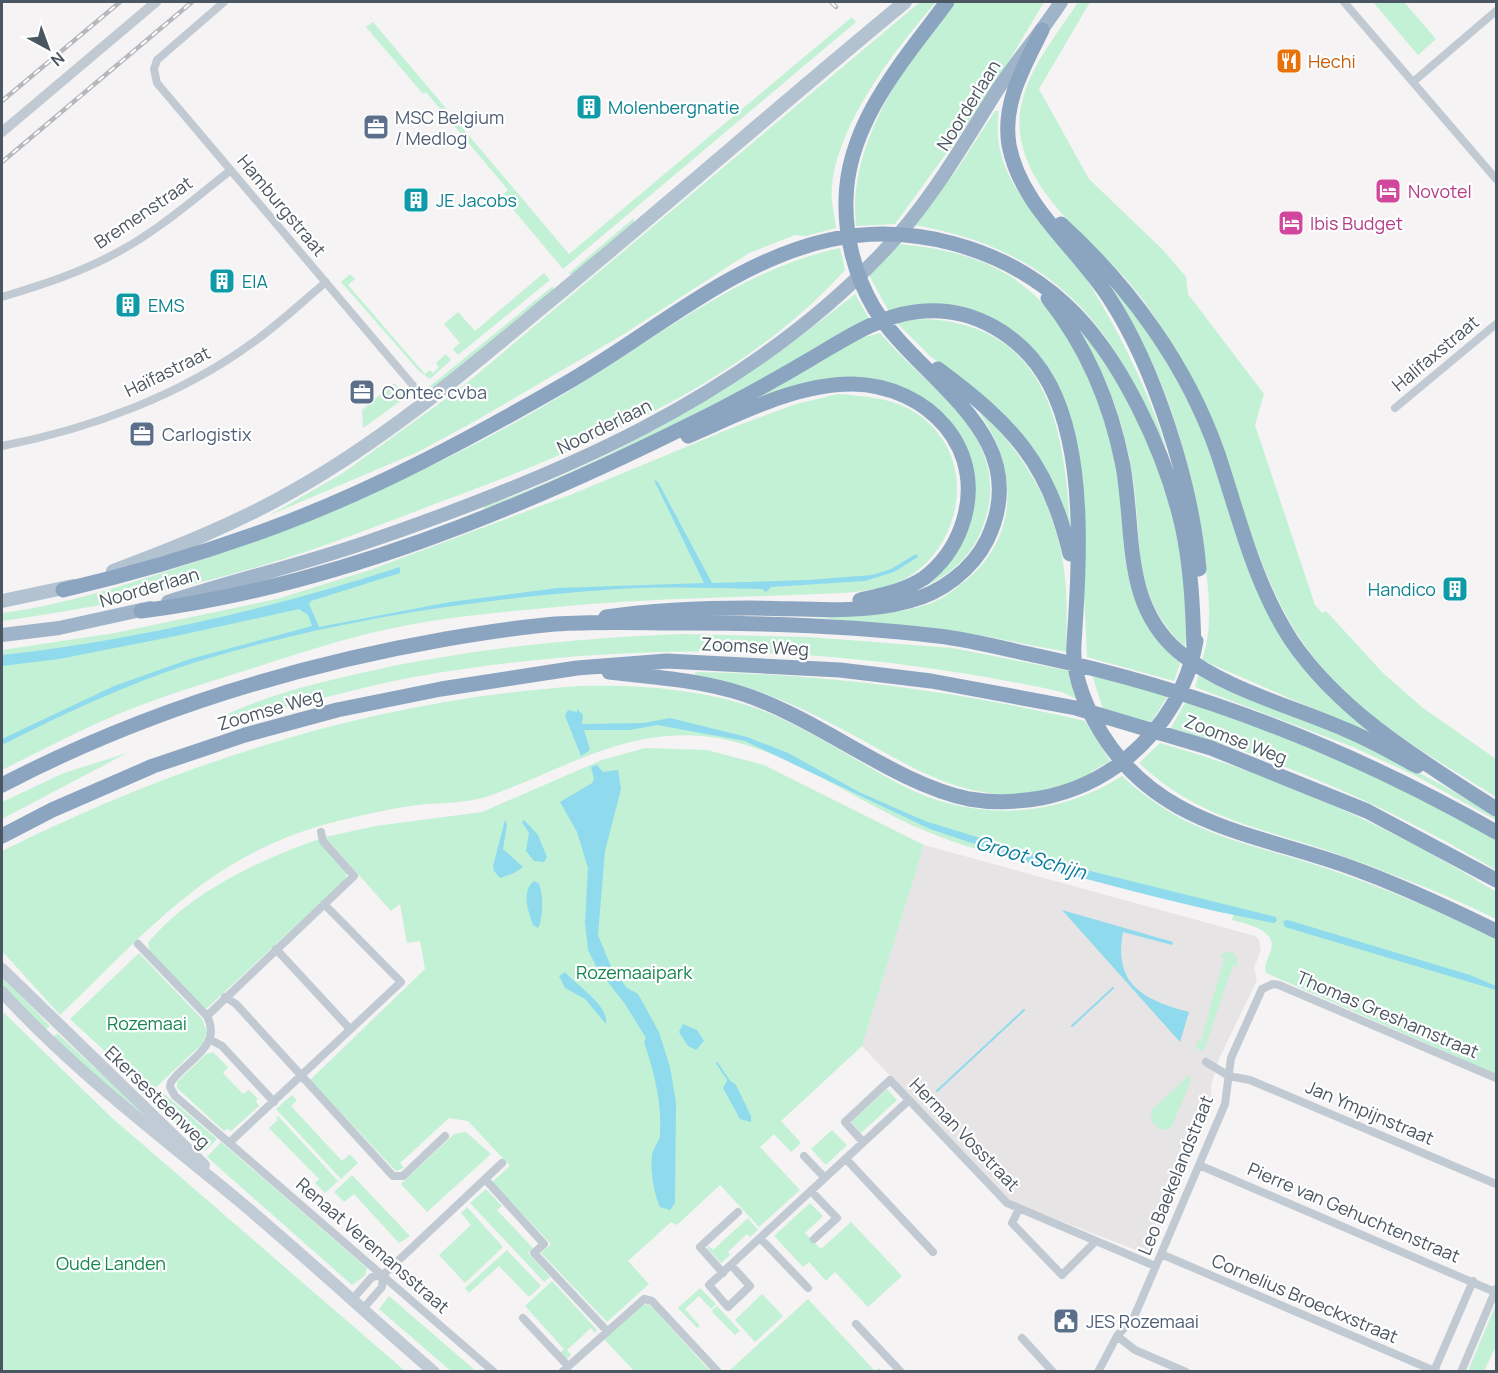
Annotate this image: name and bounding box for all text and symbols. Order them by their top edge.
north arrow [18,18,78,78]
restaurant icon: Hechi [1274,46,1304,76]
text: N [46,47,69,71]
place label: Hechi [1308,49,1356,73]
street label: Noorderlaan [931,55,1005,155]
building icon: Molenbergnatie [574,92,604,122]
place label: Molenbergnatie [608,95,740,119]
place label: MSC Belgium / Medlog [395,105,504,150]
office icon: MSC Belgium / Medlog [361,112,391,142]
street label: Hamburgstraat [232,149,332,261]
street label: Bremenstraat [89,170,197,254]
hotel icon: Novotel [1373,176,1403,206]
place label: Novotel [1408,179,1472,203]
building icon: JE Jacobs [401,185,431,215]
place label: JE Jacobs [436,188,517,212]
hotel icon: Ibis Budget [1276,208,1306,238]
place label: Ibis Budget [1310,211,1403,235]
building icon: EIA [207,266,237,296]
place label: EIA [242,269,268,293]
building icon: EMS [113,290,143,320]
place label: EMS [148,293,185,317]
street label: Halifaxstraat [1387,310,1483,396]
street label: Haïfastraat [120,340,214,402]
office icon: Contec cvba [347,377,377,407]
place label: Contec cvba [382,380,487,404]
street label: Noorderlaan [553,393,655,459]
office icon: Carlogistix [127,419,157,449]
place label: Carlogistix [162,422,252,446]
street label: Noorderlaan [96,561,202,613]
building icon: Handico [1440,574,1470,604]
place label: Handico [1368,577,1436,601]
street label: Zoomse Weg [700,631,810,661]
street label: Zoomse Weg [215,683,325,735]
street label: Zoomse Weg [1181,708,1291,770]
water label: Groot Schijn [973,828,1090,886]
park label: Rozemaaipark [576,960,693,984]
street label: Thomas Greshamstraat [1293,965,1483,1063]
park label: Rozemaai [107,1011,187,1035]
street label: Ekersesteenweg [100,1040,216,1154]
street label: Herman Vosstraat [905,1072,1025,1196]
street label: Jan Ympijnstraat [1302,1074,1438,1150]
street label: Leo Baekelandstraat [1132,1092,1218,1258]
street label: Pierre van Gehuchtenstraat [1244,1156,1464,1268]
street label: Renaat Veremansstraat [291,1172,455,1318]
street label: Cornelius Broeckxstraat [1208,1248,1402,1348]
park label: Oude Landen [56,1251,166,1275]
public building icon: JES Rozemaai [1051,1306,1081,1336]
place label: JES Rozemaai [1086,1309,1199,1333]

